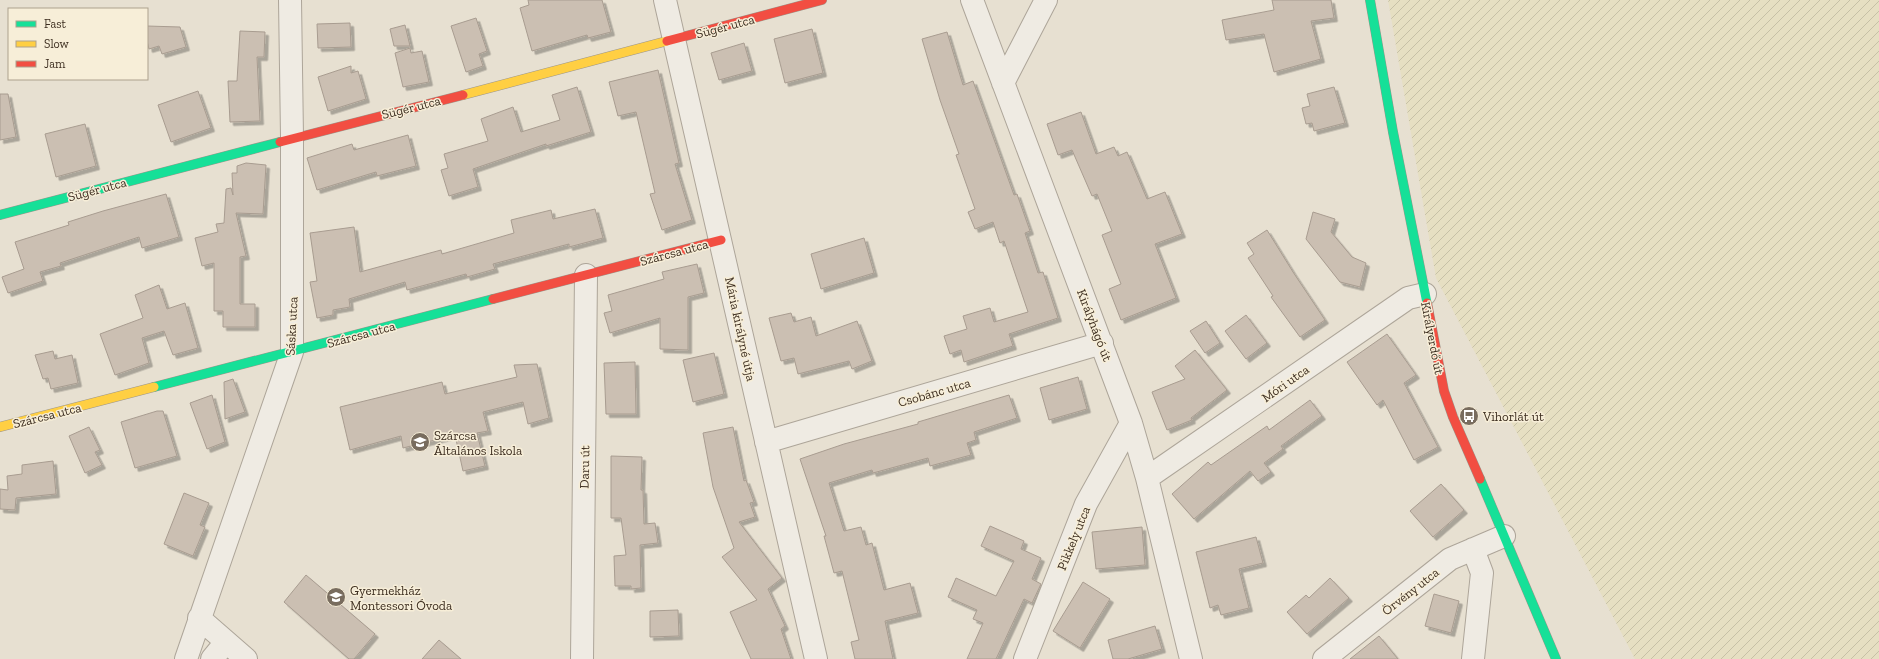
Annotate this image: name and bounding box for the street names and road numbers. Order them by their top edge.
street label: Sügér utca [694,11,757,42]
street label: Sügér utca [380,93,443,122]
street label: Sügér utca [66,174,129,205]
street label: Szárcsa utca [638,236,711,269]
street label: Mária királyné útja [721,276,759,384]
street label: Királyhágó út [1074,287,1115,363]
street label: Sáska utca [282,295,301,356]
street label: Királyerdő út [1418,300,1447,376]
street label: Szárcsa utca [325,318,398,351]
street label: Móri utca [1259,361,1312,405]
street label: Csobánc utca [896,375,973,410]
street label: Szárcsa utca [11,400,84,431]
street label: Daru út [577,445,592,489]
street label: Pikkely utca [1054,503,1093,572]
street label: Örvény utca [1379,564,1442,618]

